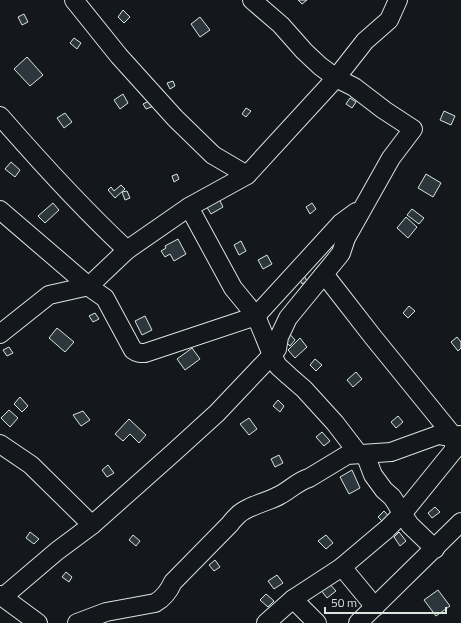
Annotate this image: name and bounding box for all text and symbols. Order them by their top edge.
scale bar [325,589,446,615]
text: 50 m [331,593,357,612]

